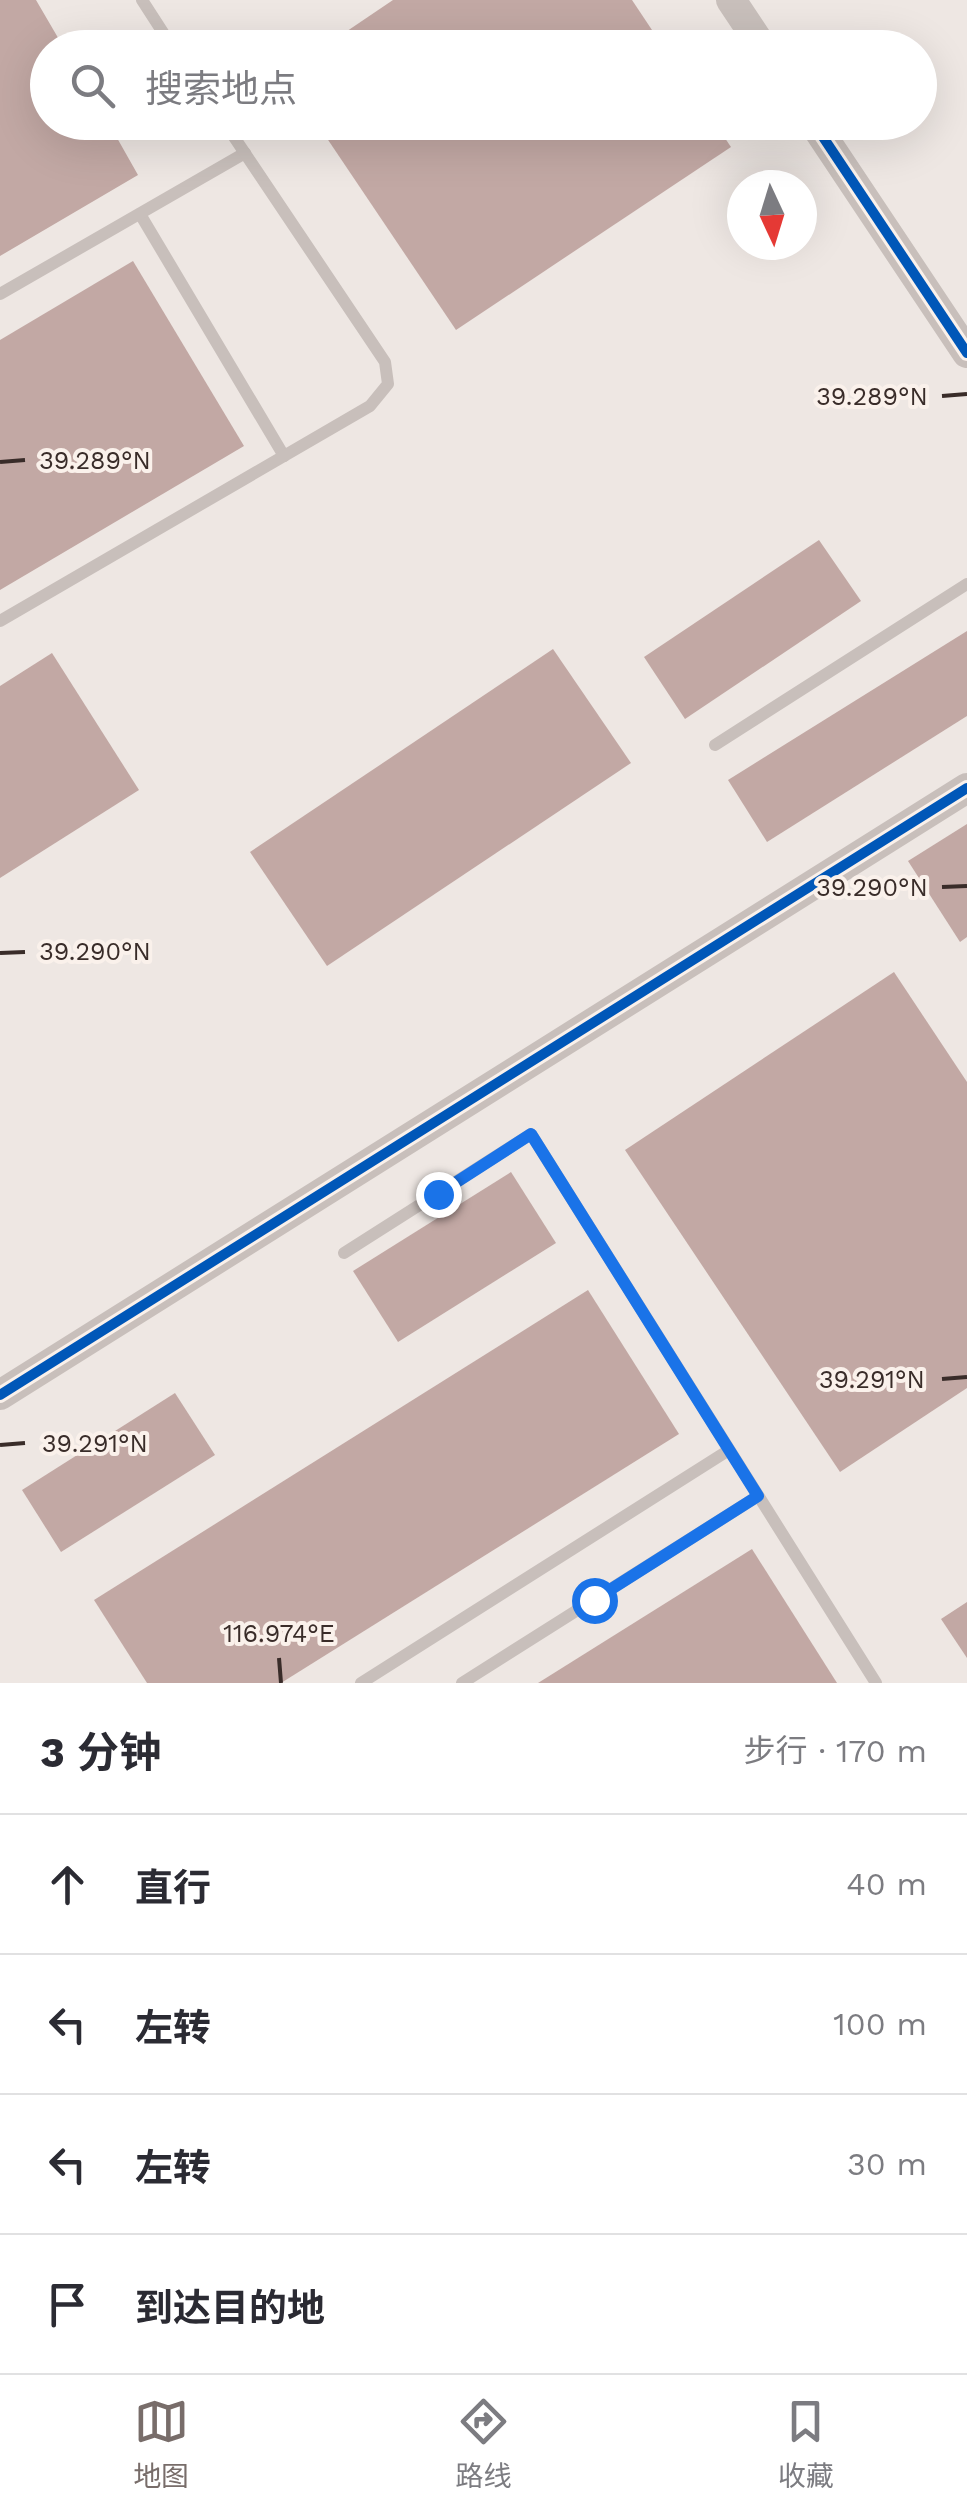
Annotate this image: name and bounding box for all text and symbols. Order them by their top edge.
search box [30,30,937,140]
icon: search [65,58,120,113]
text: 搜索地点 [145,67,297,111]
north arrow [727,170,817,260]
text: 39.289°N [816,382,928,411]
text: 39.289°N [39,446,151,475]
text: 39.290°N [816,873,928,902]
text: 39.290°N [39,937,151,966]
route end [416,1172,462,1218]
text: 39.291°N [819,1365,925,1394]
text: 39.291°N [42,1429,148,1458]
route start [572,1578,618,1624]
text: 116.974°E [223,1619,335,1648]
text: 3 分钟 [40,1728,161,1777]
text: 步行 · 170 m [743,1732,927,1770]
icon: ahead [40,1857,95,1912]
text: 40 m [846,1865,927,1903]
text: 直行 [135,1866,211,1910]
icon: left [40,1997,95,2052]
text: 100 m [833,2005,927,2043]
text: 左转 [135,2006,211,2050]
icon: left [40,2137,95,2192]
text: 30 m [847,2145,927,2183]
text: 左转 [135,2146,211,2190]
icon: arrive [40,2277,95,2332]
text: 到达目的地 [135,2286,325,2330]
tab: 地图 [133,2394,189,2494]
tab: 路线 [455,2394,512,2494]
tab: 收藏 [778,2394,834,2494]

